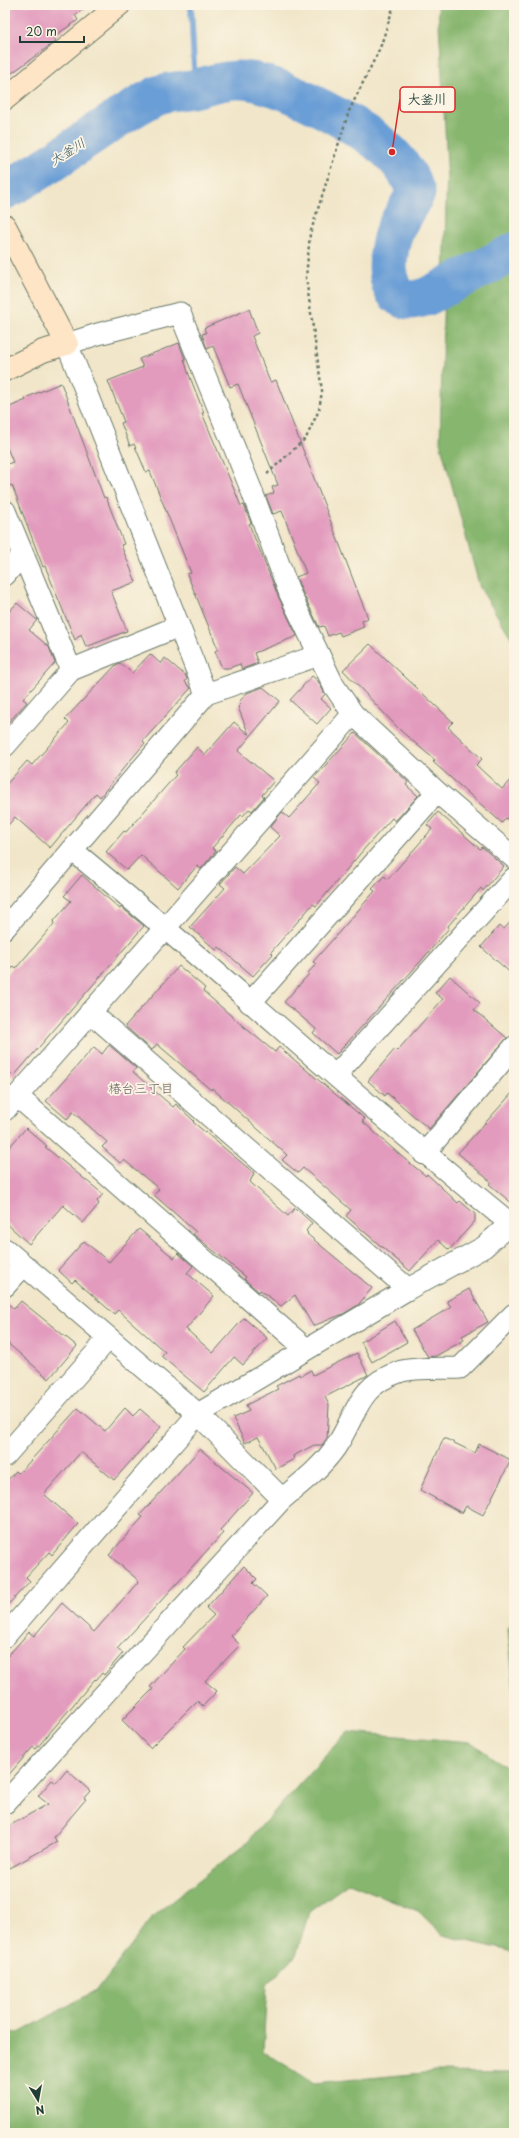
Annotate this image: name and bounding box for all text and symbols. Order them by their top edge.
scale bar [20,18,84,44]
text: 20 m [26,22,57,40]
callout: 大釜川 [400,87,455,112]
text: 大釜川 [407,89,447,108]
water label: 大釜川 [45,133,89,169]
district label: 椿台三丁目 [108,1078,174,1097]
north arrow [18,2080,58,2120]
text: N [34,2101,46,2120]

